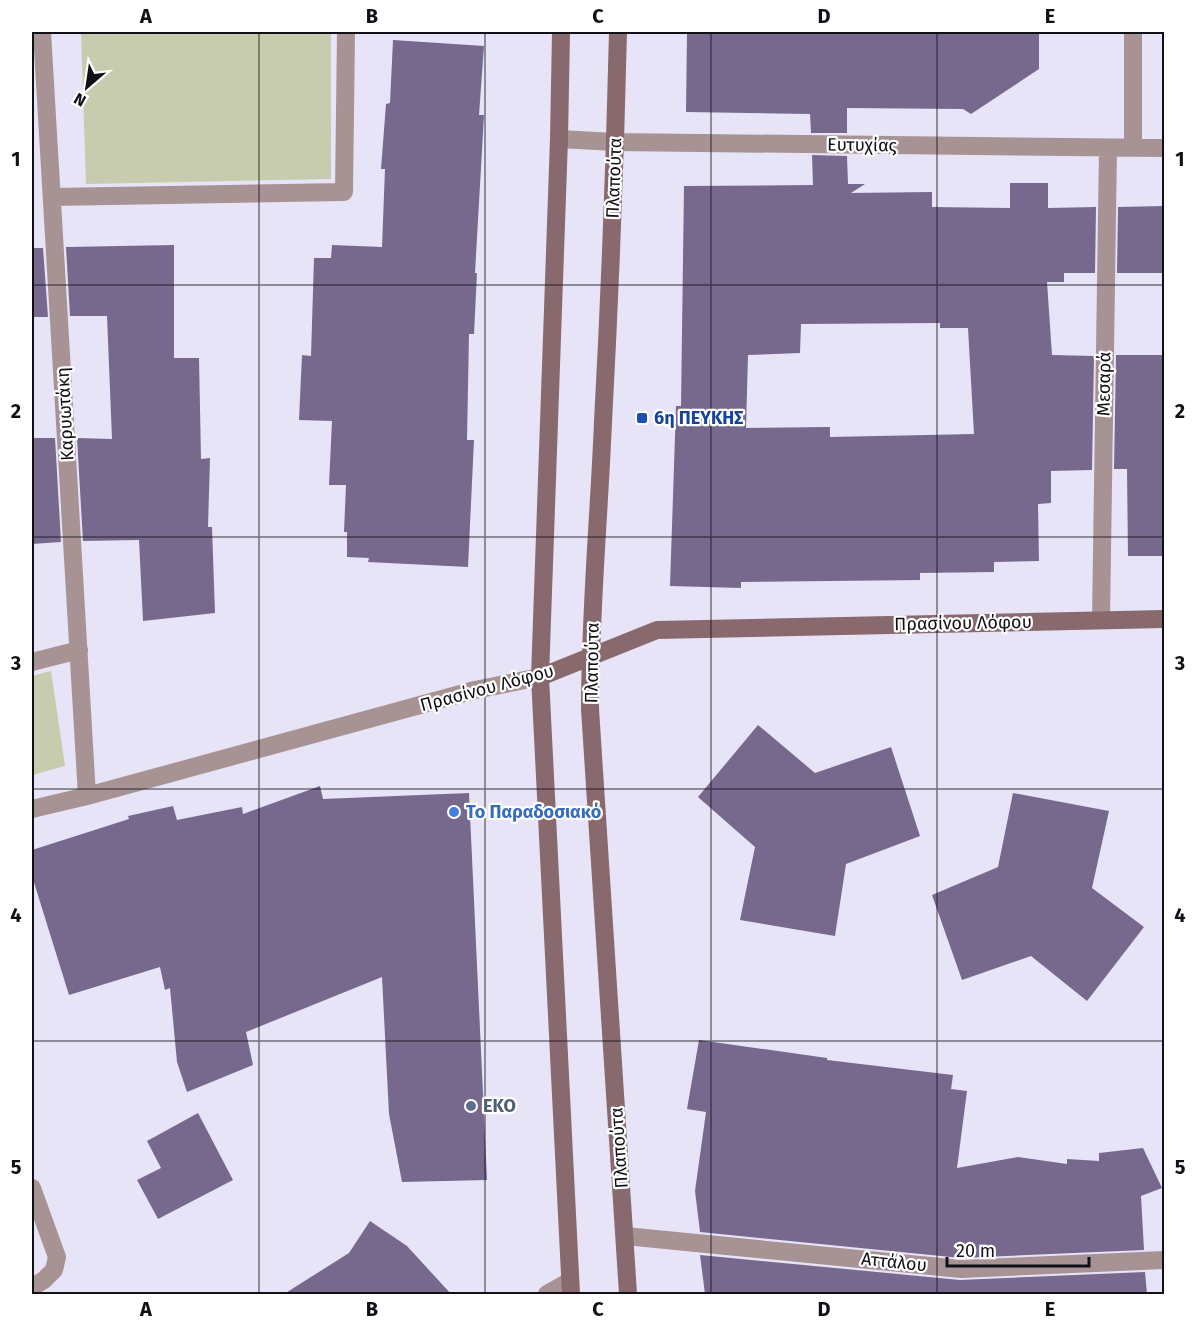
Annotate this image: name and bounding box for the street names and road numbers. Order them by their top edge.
street label: Ευτυχίας [827,133,898,157]
street label: Πλαπούτα [602,137,626,219]
street label: Μεσαρά [1092,352,1116,416]
street label: Καρυωτάκη [52,367,78,461]
street label: Πρασίνου Λόφου [894,611,1032,635]
street label: Πλαπούτα [580,622,604,704]
street label: Πρασίνου Λόφου [418,660,556,716]
street label: Πλαπούτα [605,1107,633,1189]
street label: Αττάλου [860,1248,928,1276]

